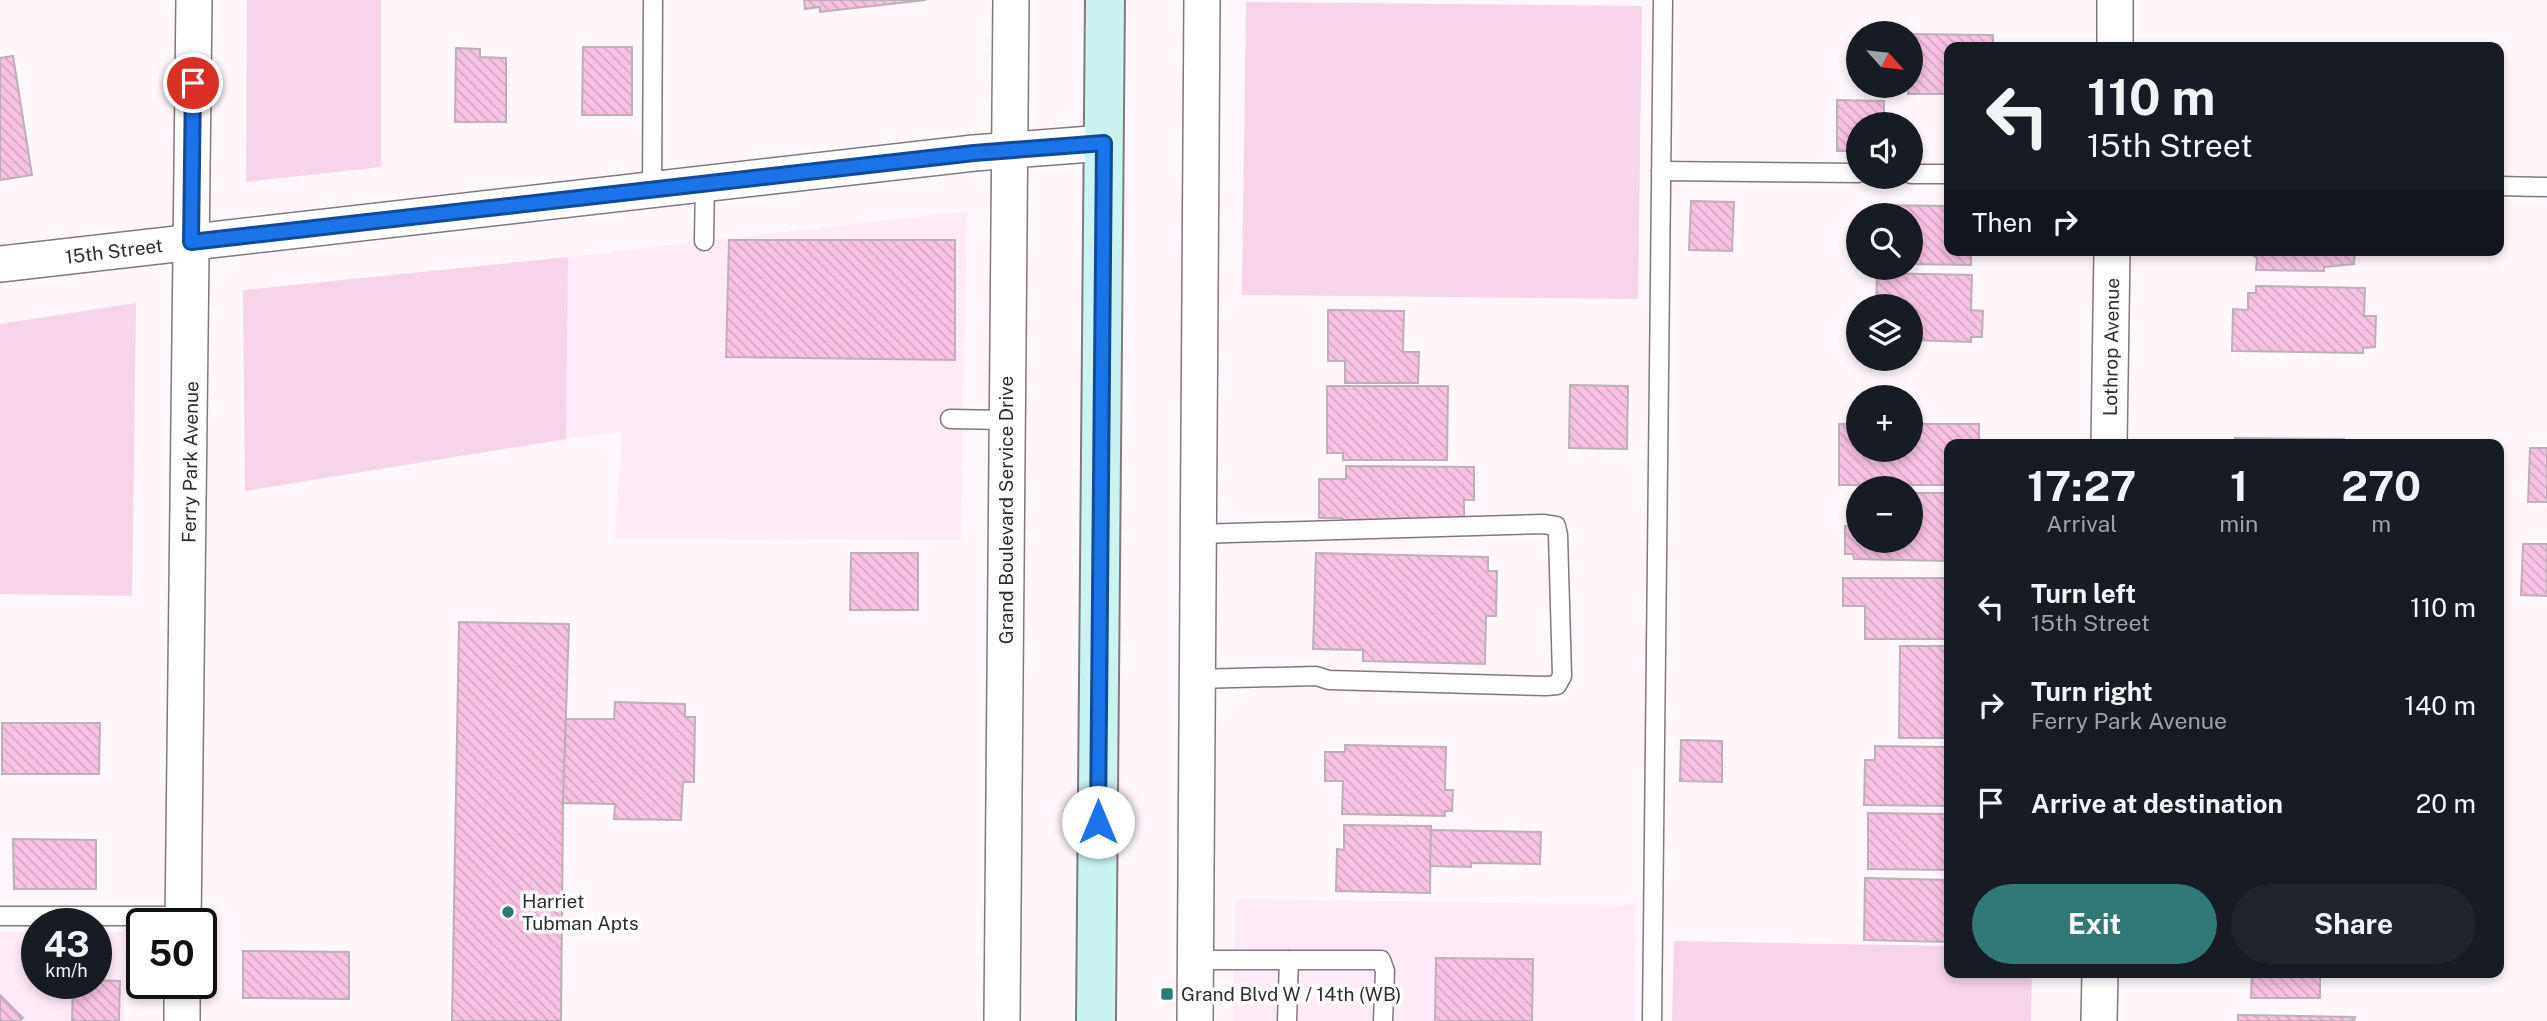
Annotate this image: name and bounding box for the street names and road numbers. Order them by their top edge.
street label: 15th Street [64,234,164,268]
street label: Lothrop Avenue [2099,278,2123,416]
street label: Grand Boulevard Service Drive [995,376,1017,644]
street label: Ferry Park Avenue [178,381,202,543]

